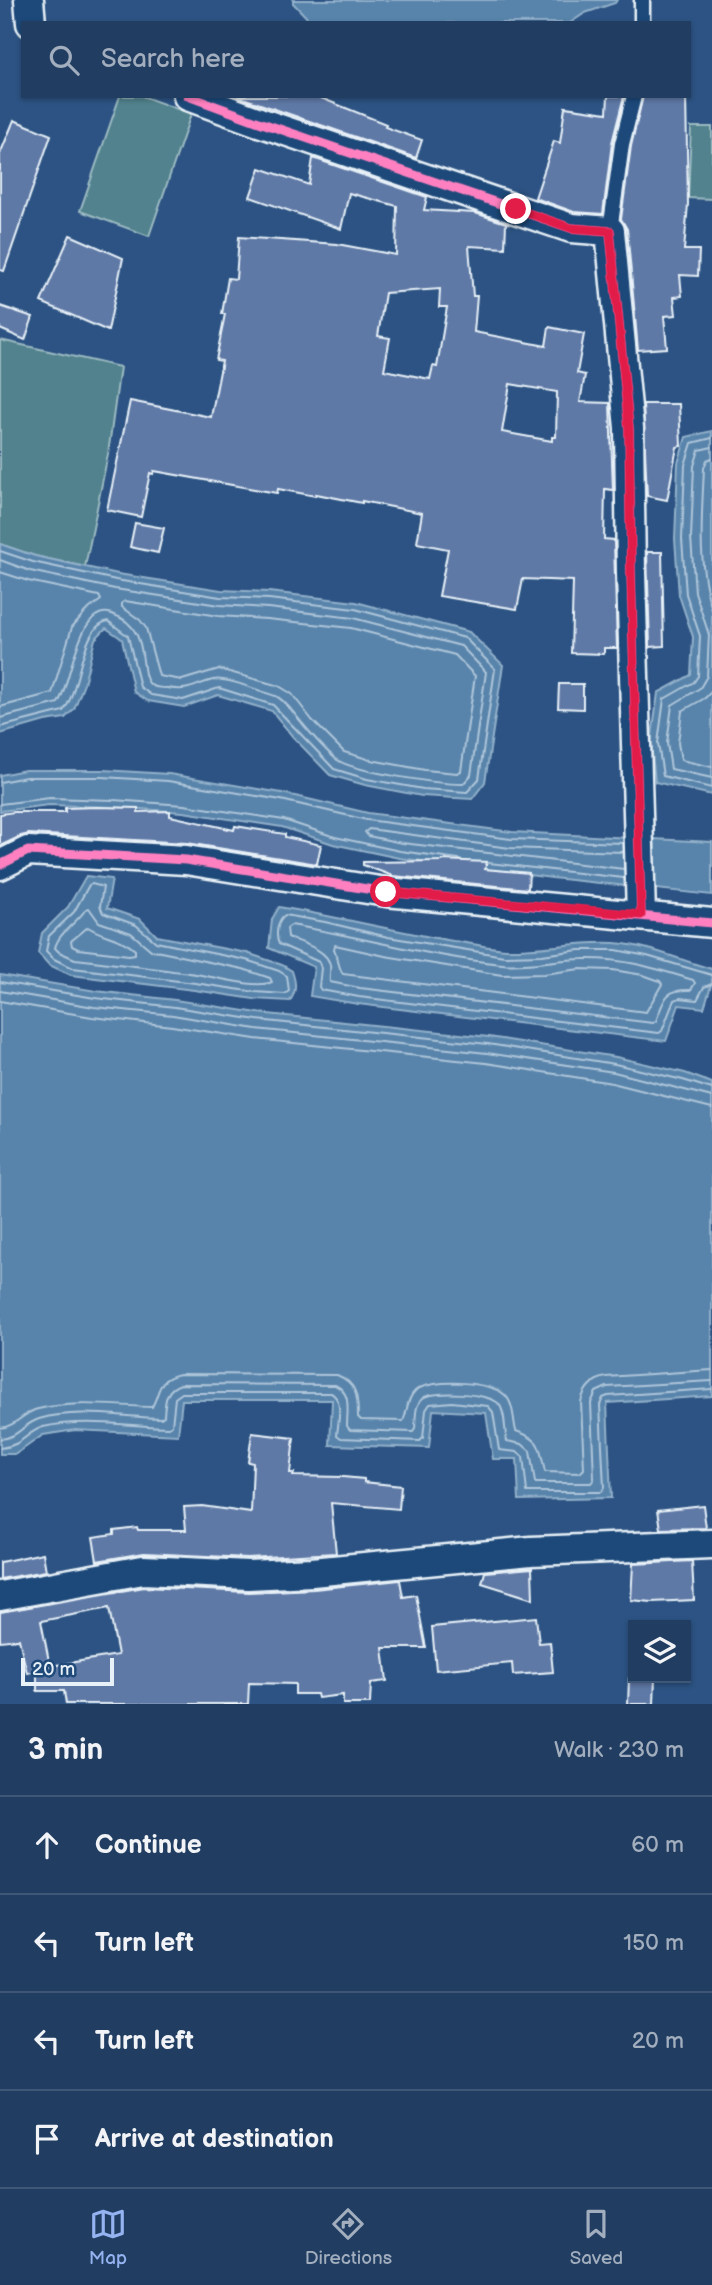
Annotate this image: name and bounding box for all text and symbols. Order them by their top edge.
search box [21,21,691,98]
icon: search [45,41,83,79]
text: Search here [101,44,245,75]
route end [500,193,531,224]
route start [370,876,401,907]
map controls [628,1620,691,1683]
button: layers [628,1620,691,1683]
scale bar [21,1655,114,1687]
text: 20 m [32,1658,75,1681]
text: 3 min [28,1732,103,1768]
text: Walk · 230 m [554,1736,684,1764]
icon: ahead [28,1826,66,1864]
text: Continue [95,1830,202,1861]
text: 60 m [631,1831,684,1859]
icon: left [28,1924,66,1962]
text: Turn left [95,1928,194,1959]
text: 150 m [623,1929,684,1957]
icon: left [28,2022,66,2060]
text: Turn left [95,2026,194,2057]
text: 20 m [632,2027,684,2055]
icon: arrive [28,2120,66,2158]
text: Arrive at destination [95,2124,334,2155]
tab: Map [89,2205,127,2270]
tab: Directions [305,2205,392,2270]
tab: Saved [570,2205,623,2270]

